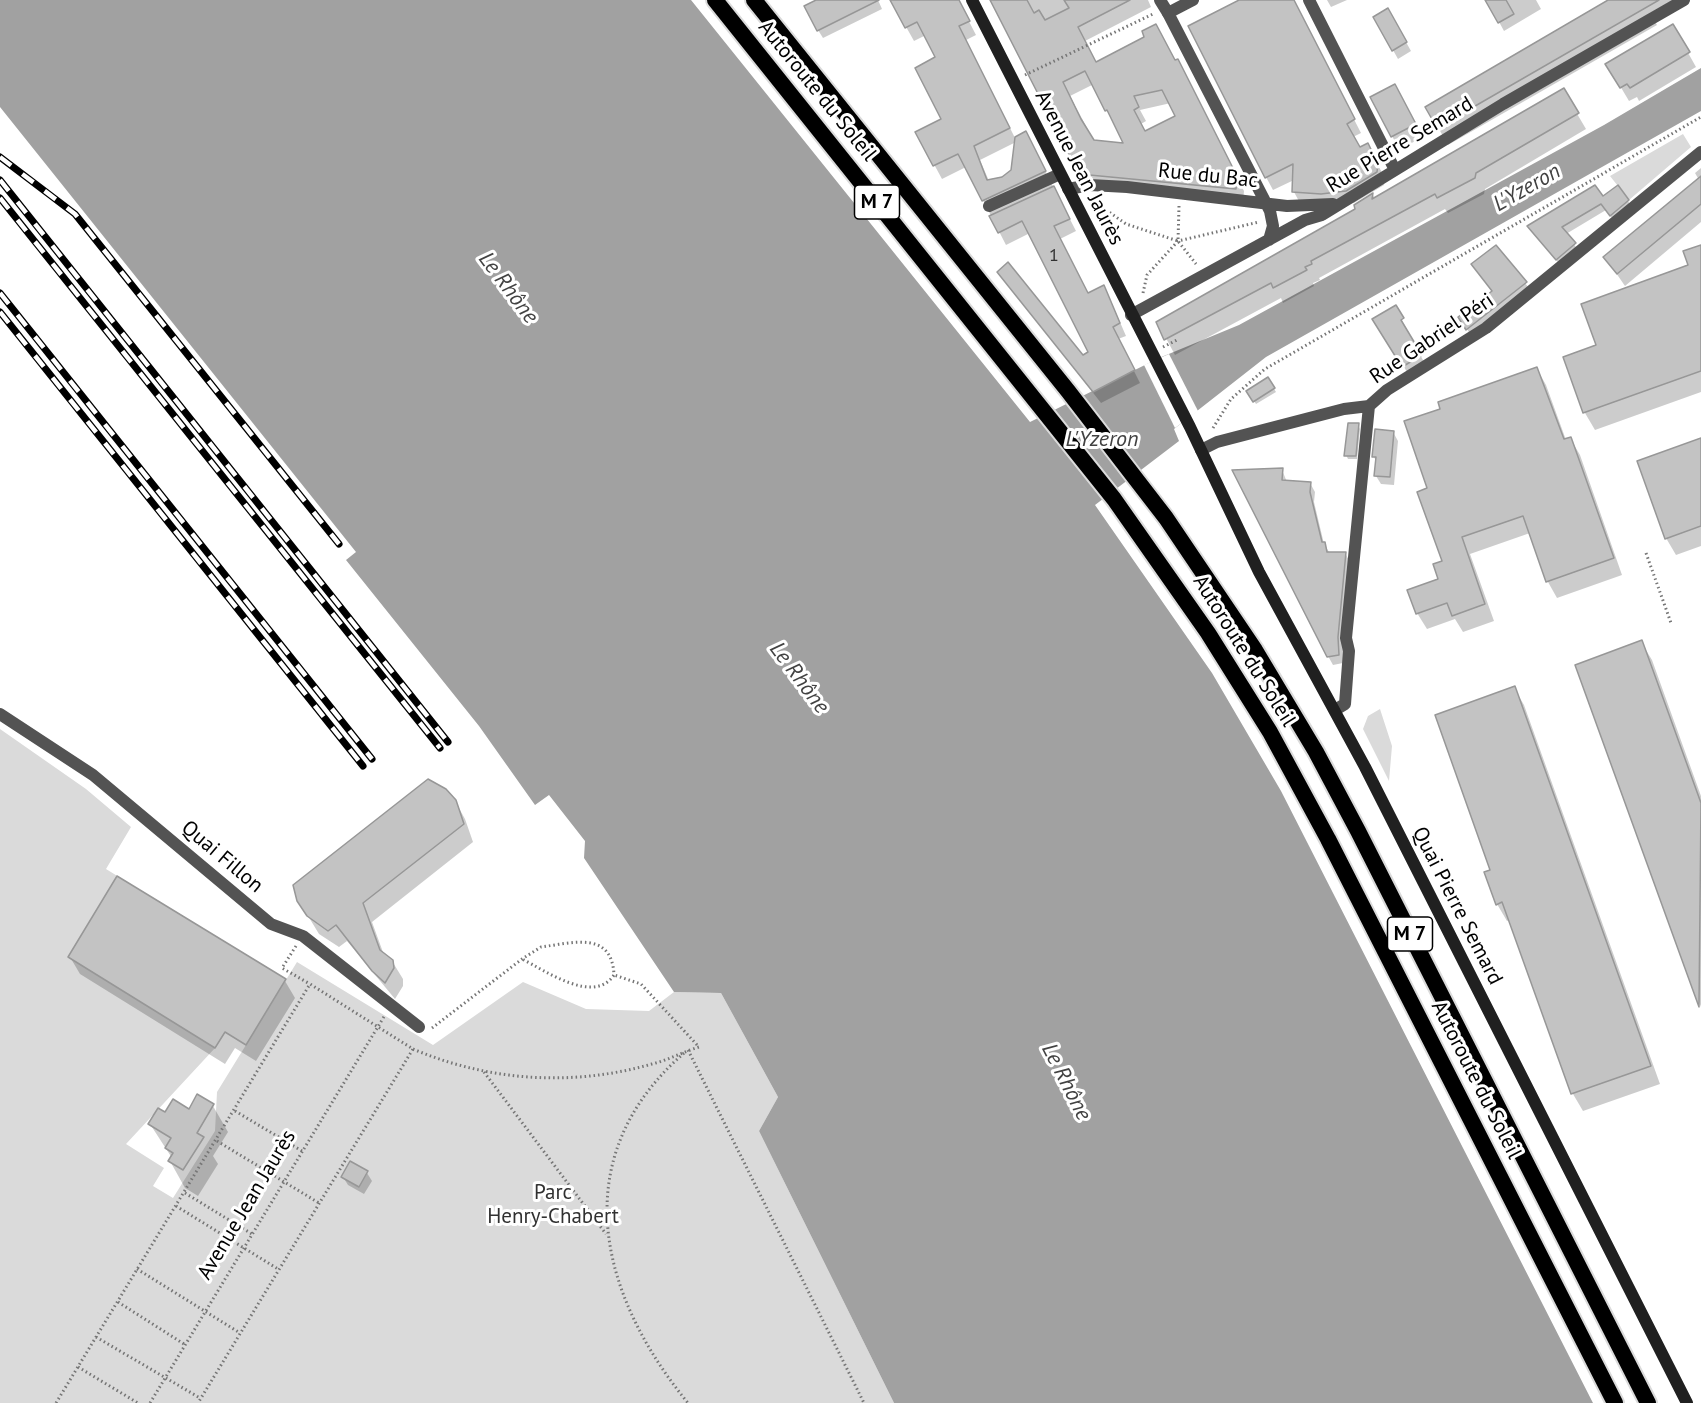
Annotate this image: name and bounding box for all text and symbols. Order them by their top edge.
street label: Autoroute du Soleil [753,16,881,166]
street label: Avenue Jean Jaurès [1029,87,1129,249]
street label: Rue Pierre Semard [1322,91,1478,199]
street label: Rue du Bac [1157,158,1259,194]
water label: L'Yzeron [1489,158,1565,218]
road number: M 7 [854,185,900,219]
house number: 1 [1049,245,1059,267]
water label: Le Rhône [473,247,543,329]
street label: Rue Gabriel Péri [1365,288,1499,390]
water label: L'Yzeron [1065,427,1139,453]
street label: Autoroute du Soleil [1187,571,1301,731]
water label: Le Rhône [764,637,834,719]
street label: Quai Fillon [176,816,268,898]
street label: Quai Pierre Semard [1406,823,1508,989]
road number: M 7 [1388,917,1432,951]
street label: Autoroute du Soleil [1425,997,1527,1163]
water label: Le Rhône [1035,1039,1097,1125]
street label: Avenue Jean Jaurès [192,1126,302,1284]
park label: Parc Henry-Chabert [487,1180,619,1230]

